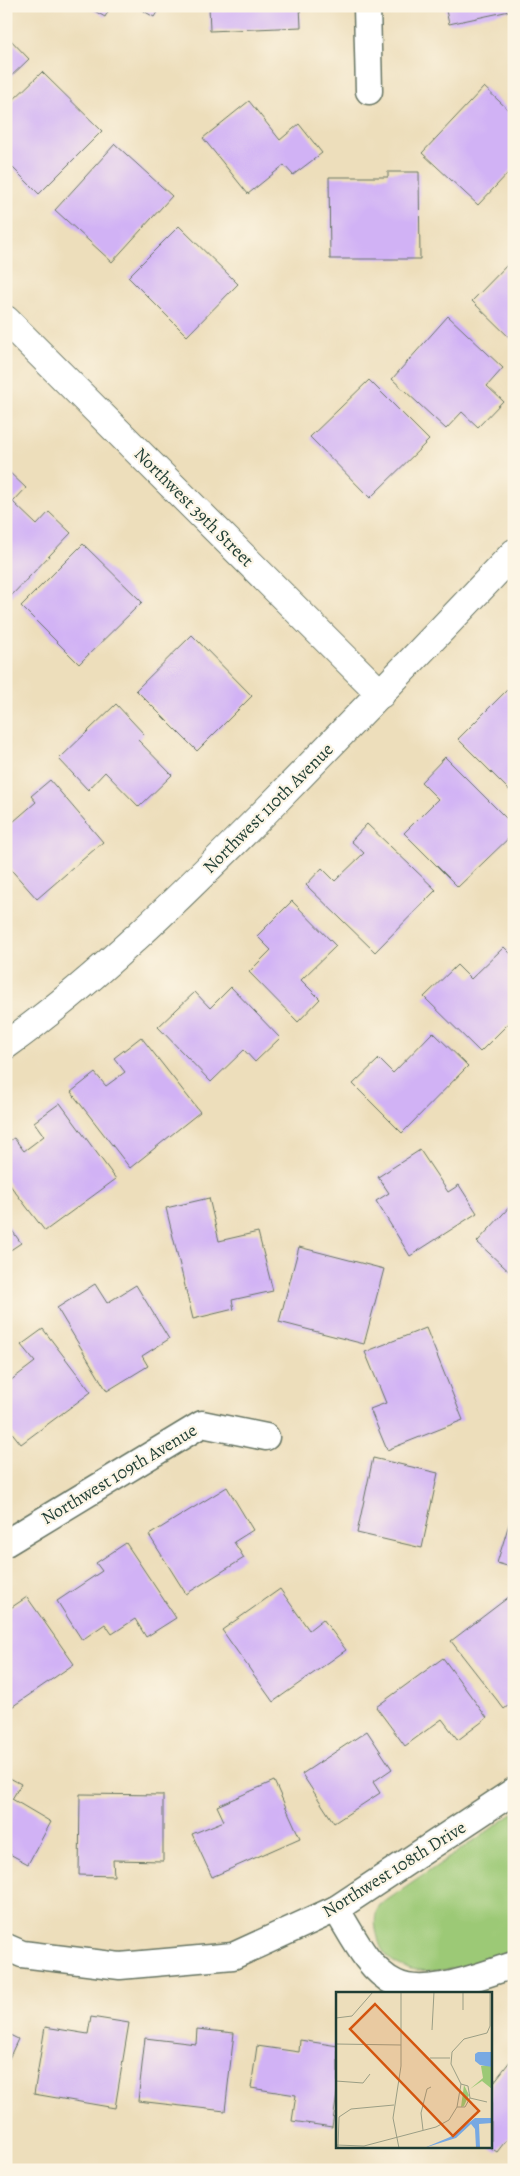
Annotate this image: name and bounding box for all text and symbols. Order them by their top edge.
street label: Northwest 39th Street [129,442,259,572]
street label: Northwest 110th Avenue [197,737,339,879]
street label: Northwest 109th Avenue [37,1418,201,1530]
street label: Northwest 108th Drive [318,1815,470,1923]
inset map [336,1992,492,2148]

